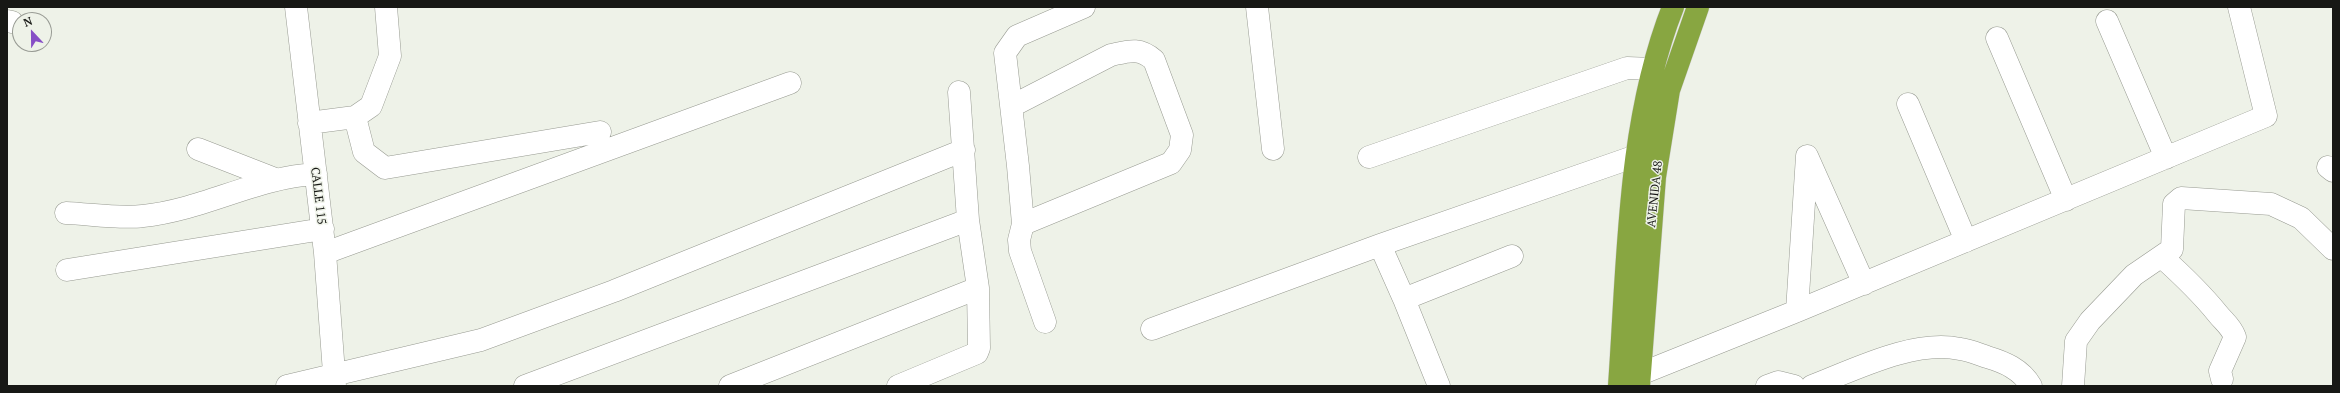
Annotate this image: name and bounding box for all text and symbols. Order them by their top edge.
north arrow [12,12,52,52]
text: N [21,14,34,30]
street label: AVENIDA 48 [1644,160,1666,228]
street label: CALLE 115 [307,166,329,226]

